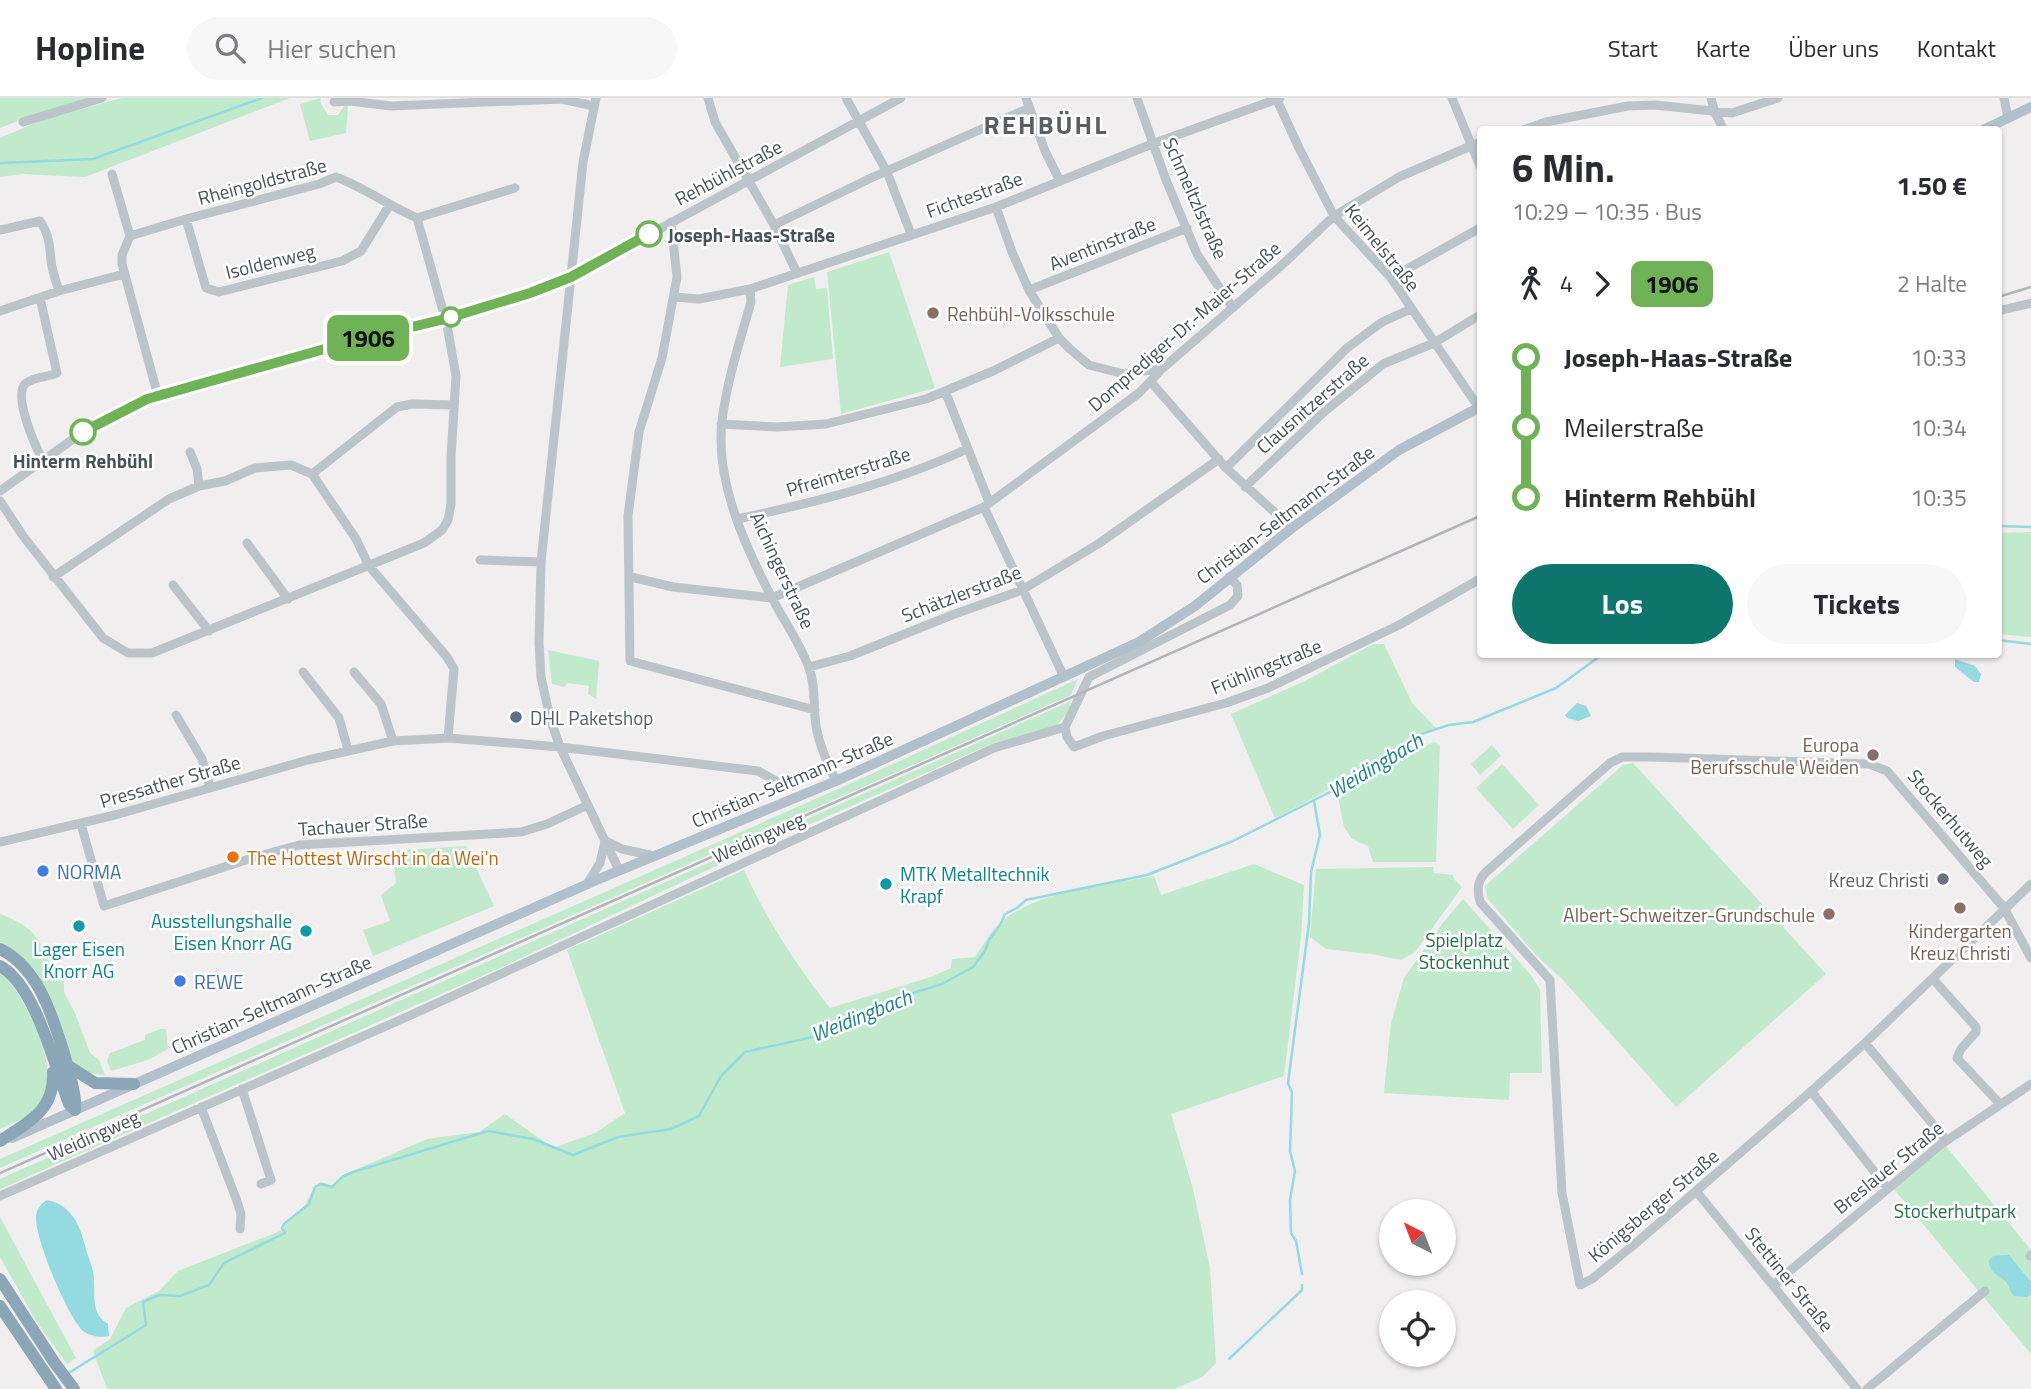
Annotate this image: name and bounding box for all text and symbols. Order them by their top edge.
search box [187,17,677,80]
text: Hopline [35,23,145,73]
icon: search [211,29,249,67]
text: Hier suchen [267,29,397,68]
text: Start [1608,30,1658,66]
text: Karte [1696,30,1750,66]
text: Über uns [1788,30,1879,66]
text: Kontakt [1917,30,1996,66]
district label: REHBÜHL [984,105,1108,144]
street label: Rehbühlstraße [669,131,787,213]
street label: Schmeltzlstraße [1156,133,1236,263]
text: 6 Min. [1512,139,1615,197]
street label: Rheingoldstraße [194,150,330,212]
street label: Fichtestraße [922,163,1026,225]
text: 1.50 € [1896,166,1967,205]
text: 10:29 – 10:35 · Bus [1512,194,1702,229]
street label: Keimelstraße [1338,197,1428,297]
street label: Aventinstraße [1044,208,1160,278]
place label: Joseph-Haas-Straße [668,220,835,249]
marker: Joseph-Haas-Straße [636,221,662,247]
street label: Domprediger-Dr.-Maier-Straße [1081,234,1287,418]
street label: Isoldenweg [222,236,318,286]
icon: walk [1512,265,1550,303]
icon: forward [1583,265,1621,303]
text: 4 [1560,266,1573,301]
text: 1906 [1645,266,1699,302]
text: 2 Halte [1897,266,1967,301]
place label: Rehbühl-Volksschule [947,299,1115,328]
marker: Rehbühl-Volksschule [925,305,941,321]
unlabelled marker [441,307,461,327]
line badge: 1906 [319,315,417,361]
text: 1906 [341,320,395,356]
text: Joseph-Haas-Straße [1564,338,1792,377]
text: 10:33 [1910,340,1967,375]
street label: Clausnitzerstraße [1249,346,1375,460]
text: Meilerstraße [1564,408,1704,447]
text: 10:34 [1910,410,1967,445]
marker: Hinterm Rehbühl [70,419,96,445]
street label: Christian-Seltmann-Straße [1190,437,1380,591]
street label: Pfreimterstraße [782,438,914,504]
place label: Hinterm Rehbühl [13,446,153,475]
text: Hinterm Rehbühl [1564,478,1756,517]
text: 10:35 [1910,480,1967,515]
street label: Aichingerstraße [743,507,823,633]
street label: Schätzlerstraße [897,557,1025,629]
button: Los [1512,564,1733,644]
button: Tickets [1747,564,1967,644]
street label: Frühlingstraße [1206,631,1326,701]
place label: DHL Paketshop [530,703,653,732]
marker: DHL Paketshop [508,709,524,725]
street label: Christian-Seltmann-Straße [687,723,897,835]
water label: Weidingbach [1321,724,1429,806]
place label: Europa Berufsschule Weiden [1690,730,1859,781]
street label: Pressather Straße [96,747,244,815]
marker: Europa Berufsschule Weiden [1865,747,1881,763]
street label: Stockerhutweg [1901,762,2001,874]
street label: Weidingweg [707,804,809,870]
street label: Tachauer Straße [297,805,429,843]
place label: The Hottest Wirscht in da Wei'n [247,843,499,872]
marker: The Hottest Wirscht in da Wei'n [225,849,241,865]
place label: NORMA [57,857,121,886]
place label: MTK Metalltechnik Krapf [900,859,1050,910]
marker: NORMA [35,863,51,879]
place label: Kreuz Christi [1828,865,1929,894]
marker: Kreuz Christi [1935,871,1951,887]
marker: MTK Metalltechnik Krapf [878,876,894,892]
place label: Albert-Schweitzer-Grundschule [1563,900,1815,929]
marker: Kindergarten Kreuz Christi [1952,900,1968,916]
place label: Ausstellungshalle Eisen Knorr AG [151,906,292,957]
marker: Albert-Schweitzer-Grundschule [1821,906,1837,922]
place label: Kindergarten Kreuz Christi [1908,916,2012,967]
marker: Lager Eisen Knorr AG [71,918,87,934]
marker: Ausstellungshalle Eisen Knorr AG [298,923,314,939]
park label: Spielplatz Stockenhut [1419,925,1510,976]
place label: Lager Eisen Knorr AG [33,934,125,985]
street label: Christian-Seltmann-Straße [166,947,376,1061]
place label: REWE [194,967,244,996]
marker: REWE [172,973,188,989]
water label: Weidingbach [806,980,917,1050]
street label: Weidingweg [42,1102,144,1168]
street label: Breslauer Straße [1827,1113,1949,1221]
street label: Königsberger Straße [1581,1141,1725,1269]
park label: Stockerhutpark [1894,1196,2016,1225]
north arrow [1379,1199,1456,1276]
map controls [1379,1199,1456,1367]
street label: Stettiner Straße [1739,1220,1841,1338]
button: locate [1379,1290,1456,1367]

